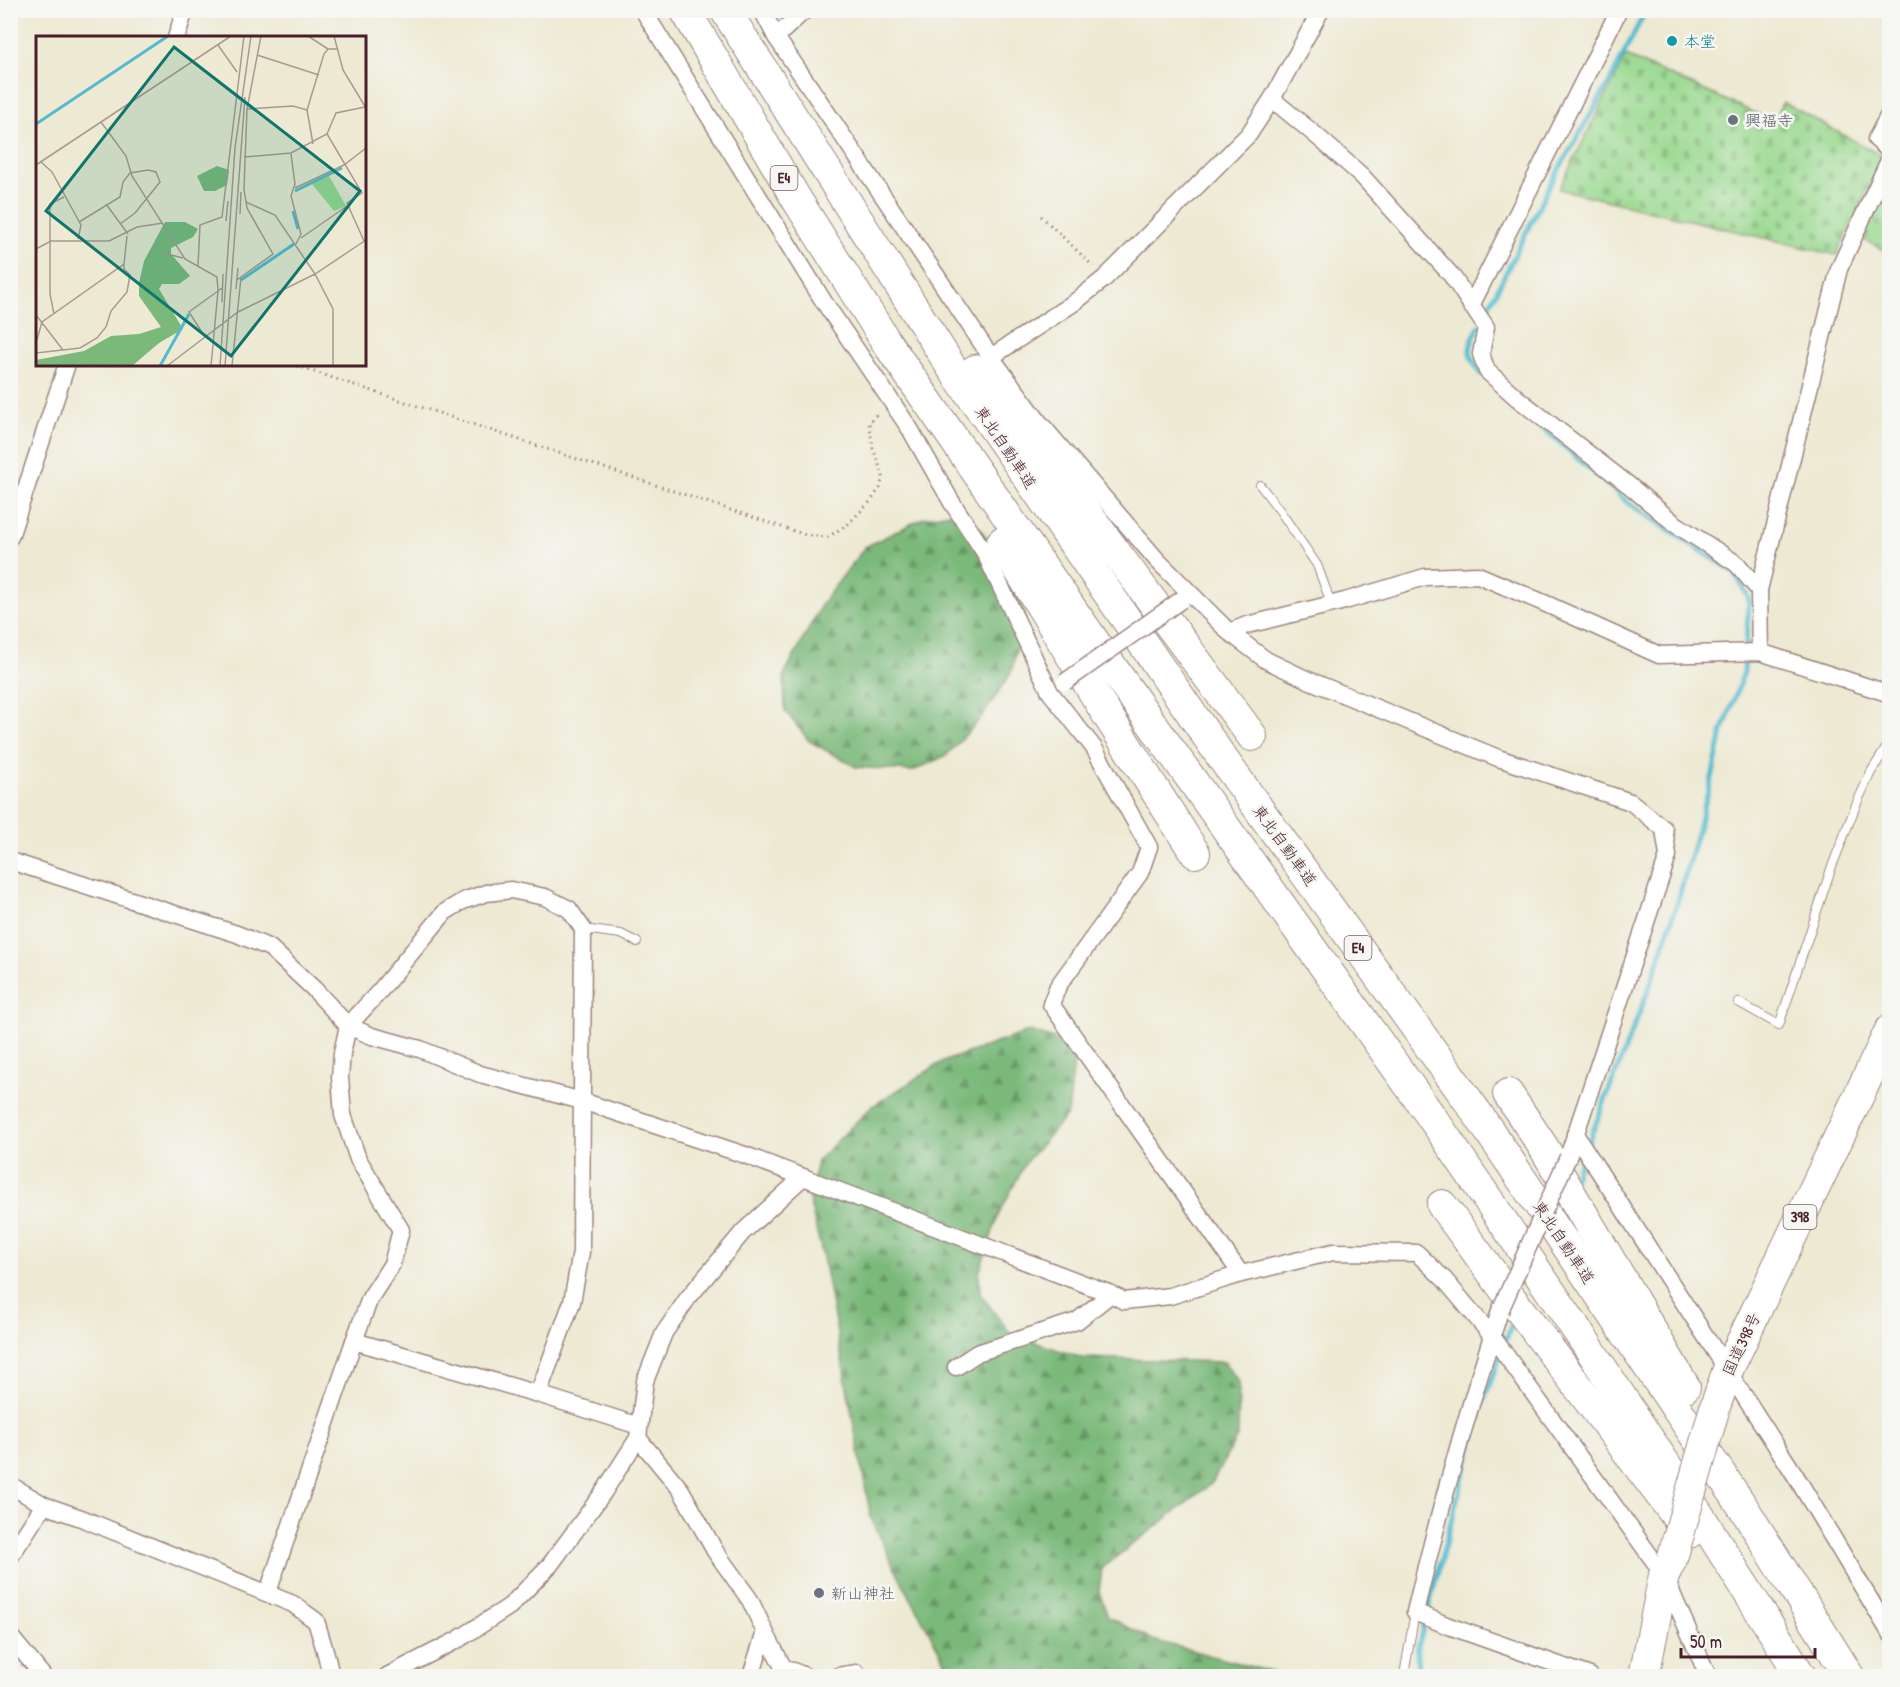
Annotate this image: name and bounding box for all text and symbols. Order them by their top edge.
place label: 本堂 [1684,30,1716,52]
marker: 本堂 [1665,34,1679,48]
inset map [36,36,366,366]
place label: 興福寺 [1745,109,1793,131]
marker: 興福寺 [1726,113,1740,127]
road number: E4 [770,166,798,190]
street label: 東北自動車道 [970,401,1042,493]
street label: 東北自動車道 [1248,800,1322,890]
road number: E4 [1344,936,1372,960]
street label: 東北自動車道 [1528,1196,1600,1288]
road number: 398 [1784,1205,1816,1229]
street label: 国道398号 [1717,1309,1765,1379]
place label: 新山神社 [831,1582,895,1604]
marker: 新山神社 [812,1586,826,1600]
scale bar [1681,1621,1814,1659]
text: 50 m [1690,1629,1722,1654]

